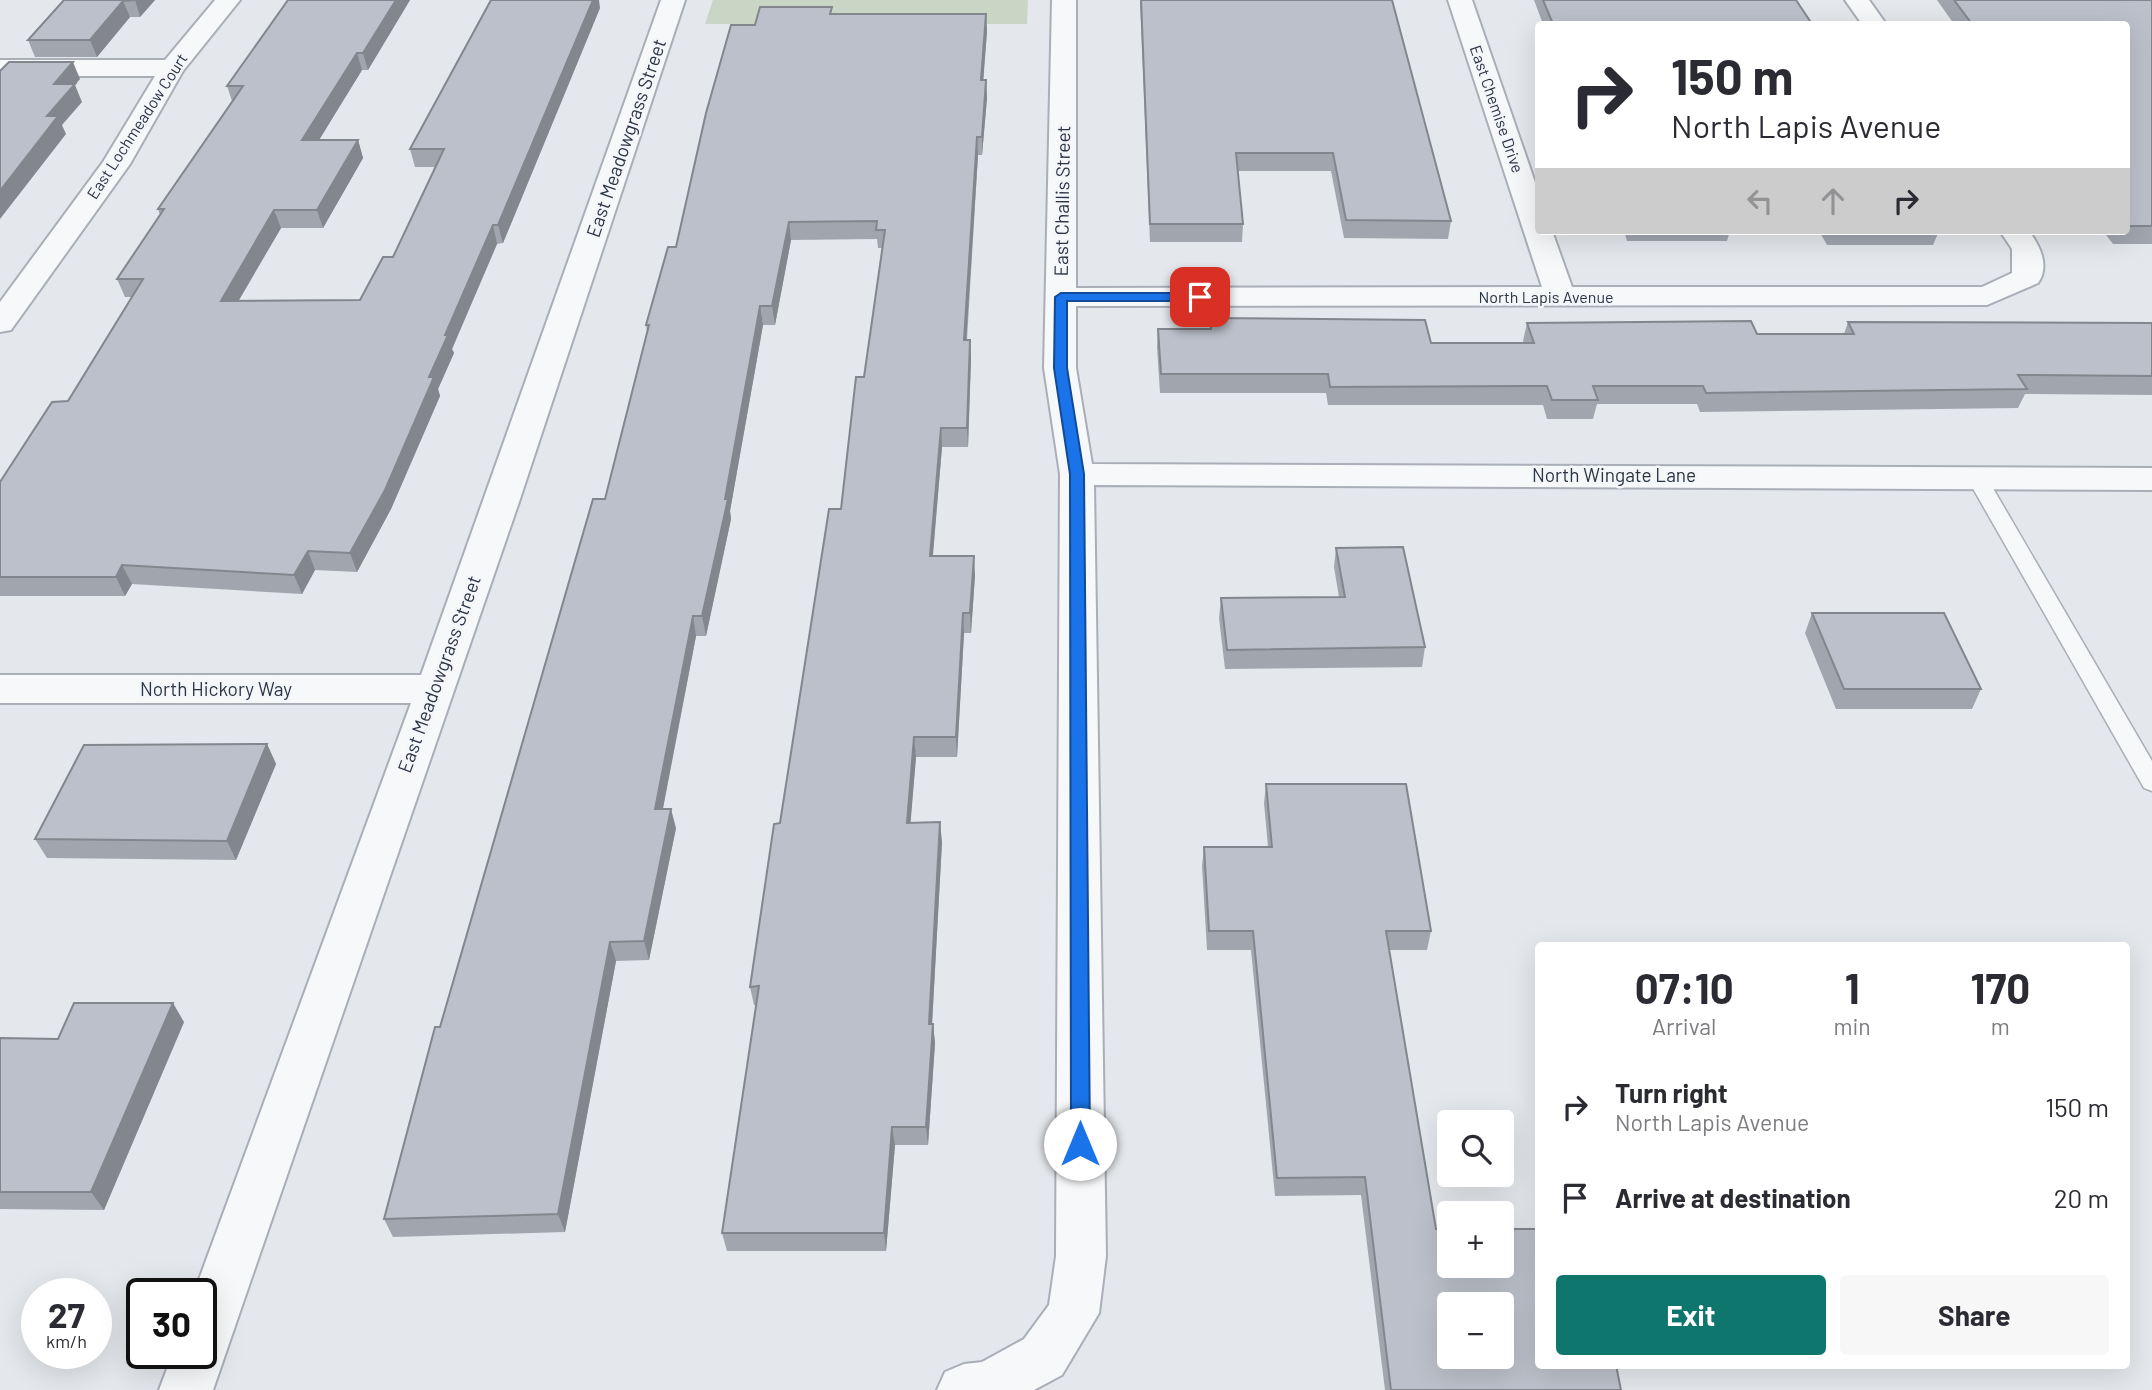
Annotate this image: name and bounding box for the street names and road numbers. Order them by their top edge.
street label: East Meadowgrass Street [581,36,670,240]
street label: East Chemise Drive [1467,43,1528,175]
street label: East Lochmeadow Court [82,49,191,202]
street label: East Challis Street [1049,125,1074,277]
street label: North Lapis Avenue [1478,287,1614,306]
street label: North Wingate Lane [1532,463,1696,486]
street label: East Meadowgrass Street [392,572,485,776]
street label: North Hickory Way [140,677,292,700]

